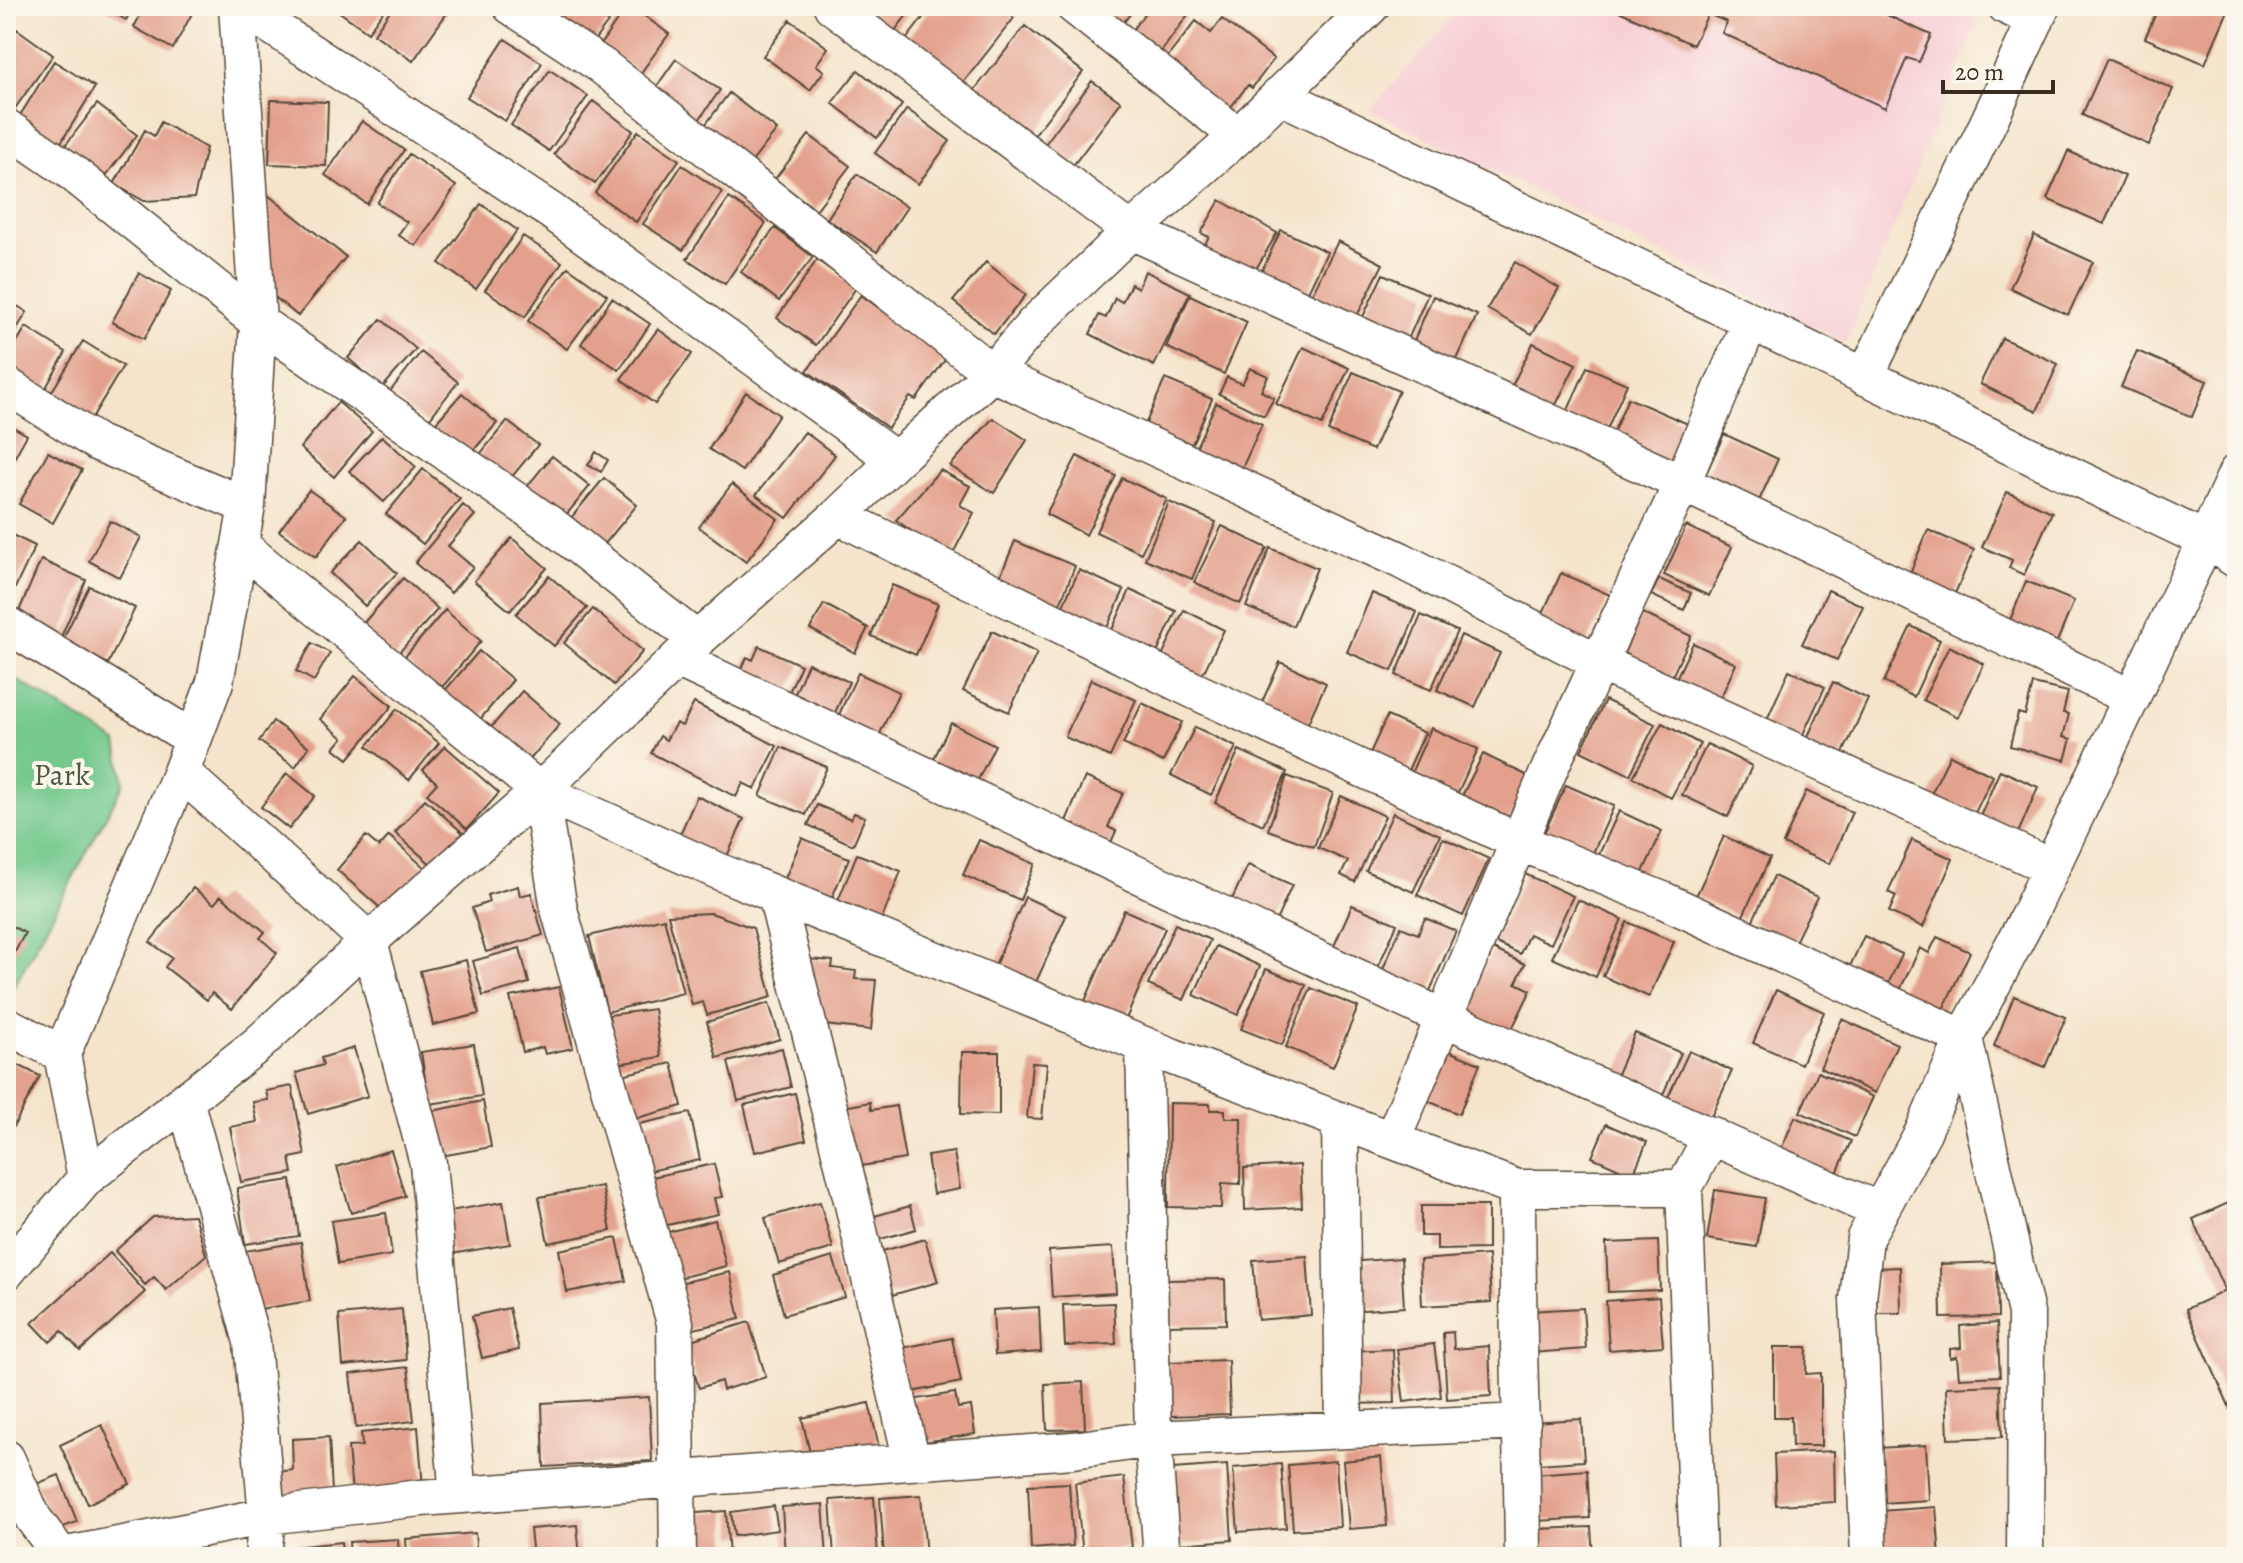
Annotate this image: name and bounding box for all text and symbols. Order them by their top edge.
scale bar [1943,44,2053,94]
text: 20 m [1955,56,2004,88]
park label: Park [34,755,90,795]

